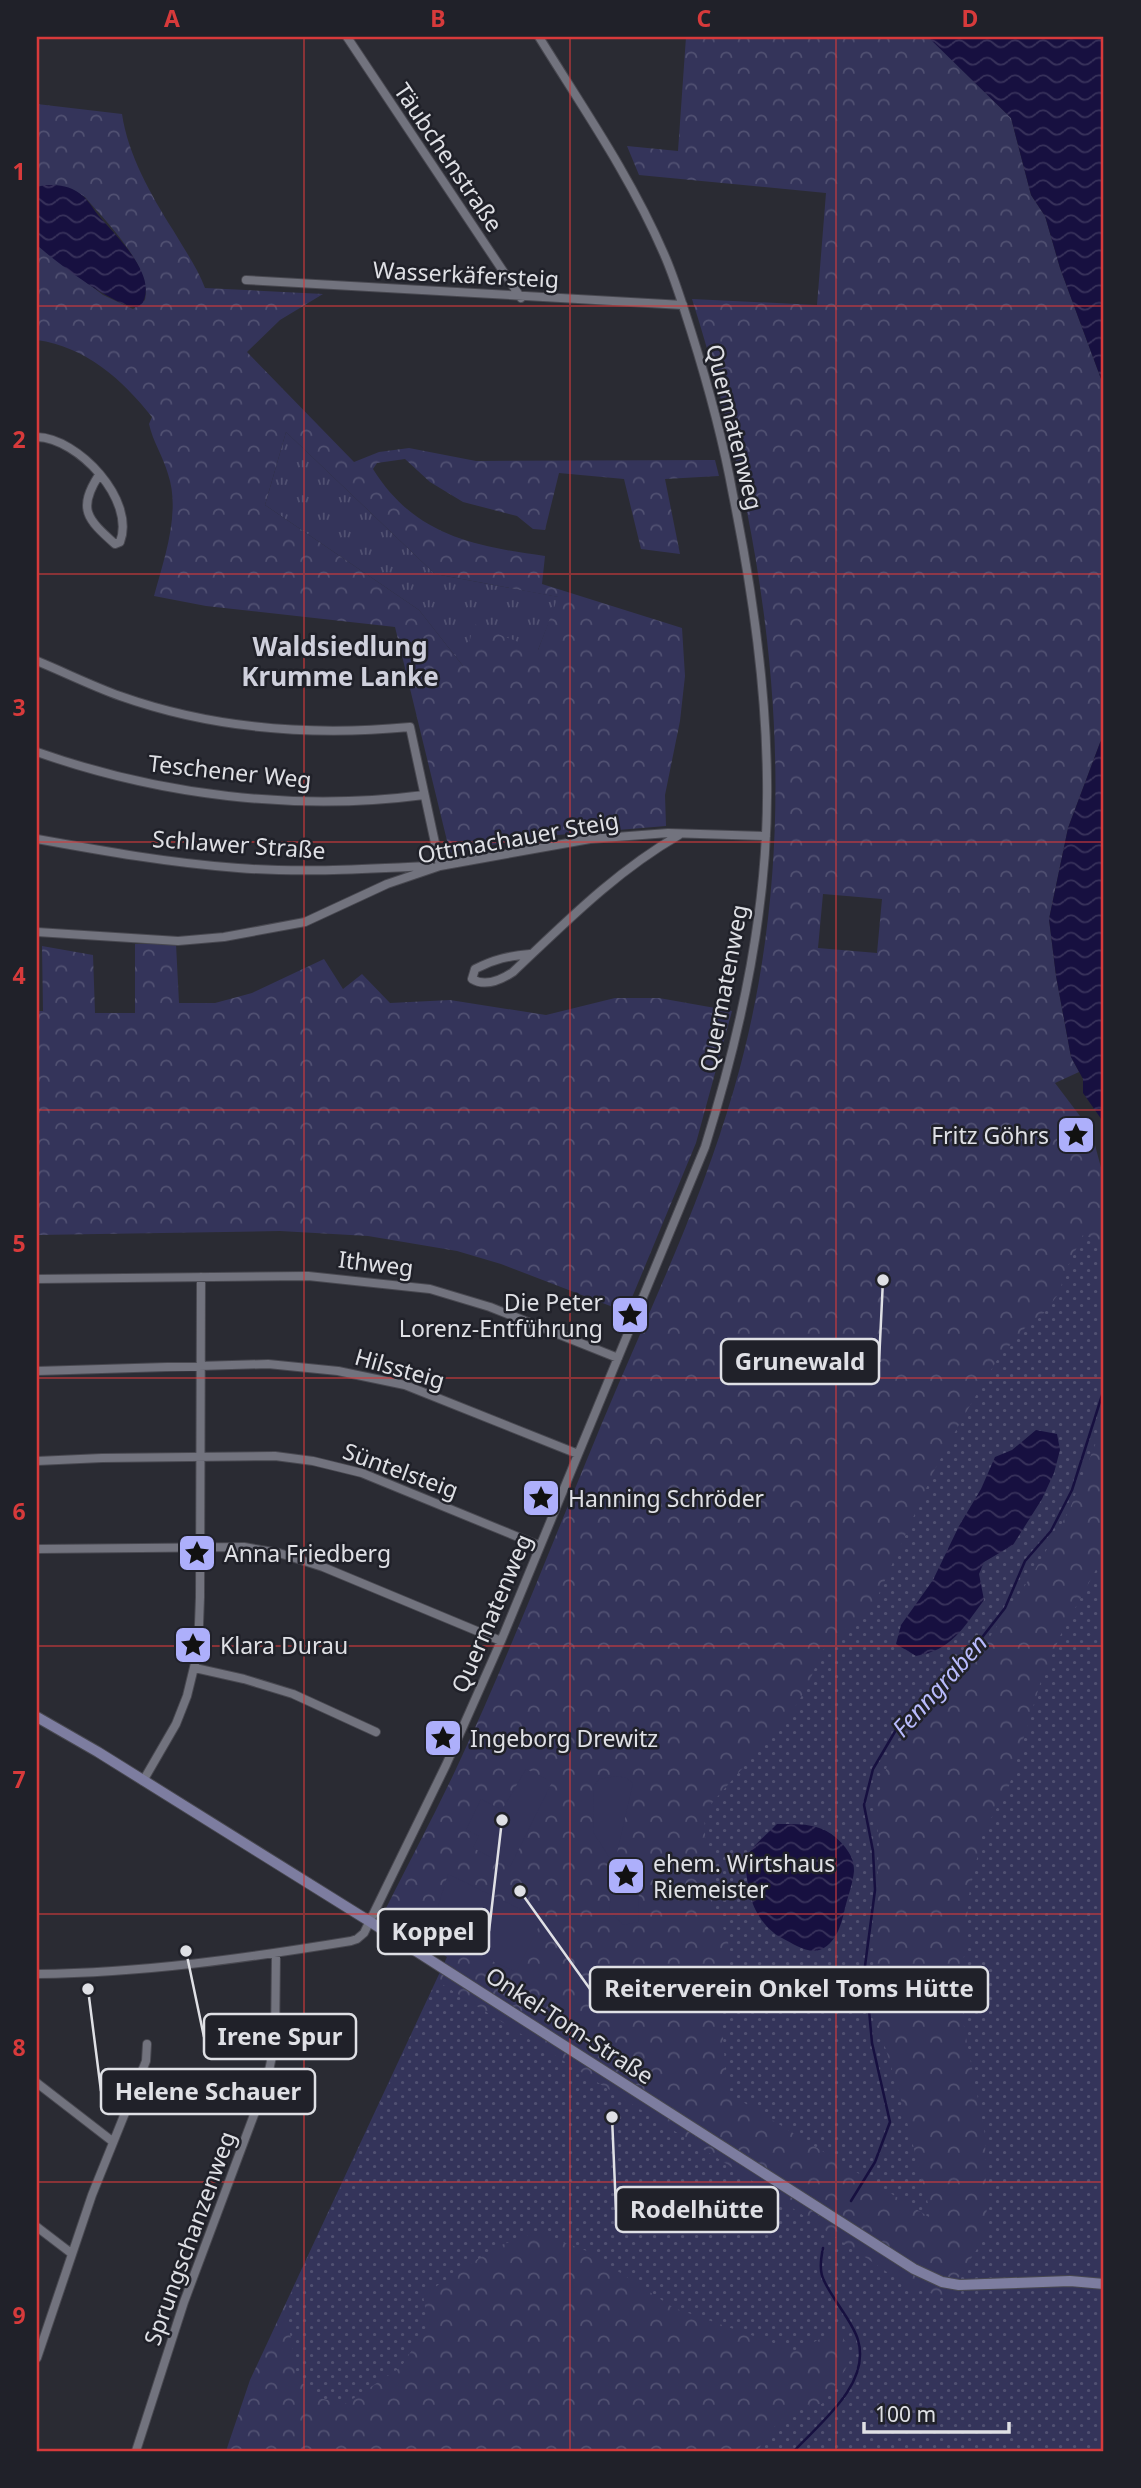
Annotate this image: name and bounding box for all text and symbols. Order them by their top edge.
text: A [164,2,180,34]
text: B [430,2,446,34]
text: C [697,2,712,34]
text: D [962,2,978,34]
street label: Täubchenstraße [387,76,511,238]
text: 1 [12,155,26,187]
street label: Wasserkäfersteig [372,253,560,295]
street label: Quermatenweg [699,341,771,513]
text: 2 [12,423,26,455]
district label: Waldsiedlung Krumme Lanke [241,628,439,694]
text: 3 [12,691,26,723]
street label: Teschener Weg [147,747,313,795]
street label: Ottmachauer Steig [415,804,621,870]
street label: Schlawer Straße [151,822,327,866]
street label: Quermatenweg [691,902,755,1074]
text: 4 [12,959,26,991]
place icon: Fritz Göhrs [1055,1114,1097,1156]
place label: Fritz Göhrs [931,1119,1049,1151]
text: 5 [12,1227,26,1259]
street label: Ithweg [337,1243,415,1283]
place label: Die Peter Lorenz-Entführung [399,1286,603,1344]
place icon: Die Peter Lorenz-Entführung [609,1294,651,1336]
callout: Grunewald [721,1339,879,1384]
street label: Hilssteig [351,1340,449,1396]
text: Grunewald [735,1344,865,1377]
street label: Süntelsteig [339,1434,463,1506]
place icon: Hanning Schröder [520,1477,562,1519]
place label: Hanning Schröder [568,1482,765,1514]
text: 6 [12,1495,26,1527]
street label: Quermatenweg [443,1529,539,1697]
place icon: Anna Friedberg [176,1532,218,1574]
place label: Anna Friedberg [224,1537,391,1569]
place icon: Klara Durau [172,1624,214,1666]
water label: Fenngraben [884,1627,994,1743]
place label: Klara Durau [220,1629,348,1661]
place icon: Ingeborg Drewitz [422,1717,464,1759]
place label: Ingeborg Drewitz [470,1722,658,1754]
text: 7 [12,1763,26,1795]
place label: ehem. Wirtshaus Riemeister [653,1847,835,1905]
place icon: ehem. Wirtshaus Riemeister [605,1855,647,1897]
callout: Koppel [378,1909,489,1954]
text: Koppel [392,1914,474,1947]
street label: Onkel-Tom-Straße [480,1959,660,2091]
callout: Reiterverein Onkel Toms Hütte [590,1967,988,2012]
text: Reiterverein Onkel Toms Hütte [604,1971,974,2004]
callout: Irene Spur [204,2014,356,2059]
text: Irene Spur [218,2019,343,2052]
text: 8 [12,2031,26,2063]
callout: Helene Schauer [101,2069,315,2114]
text: Helene Schauer [115,2074,302,2107]
street label: Sprungschanzenweg [135,2127,243,2349]
callout: Rodelhütte [616,2187,778,2232]
text: Rodelhütte [630,2192,764,2225]
text: 9 [12,2299,26,2331]
scale bar [864,2390,1010,2434]
text: 100 m [875,2400,936,2428]

